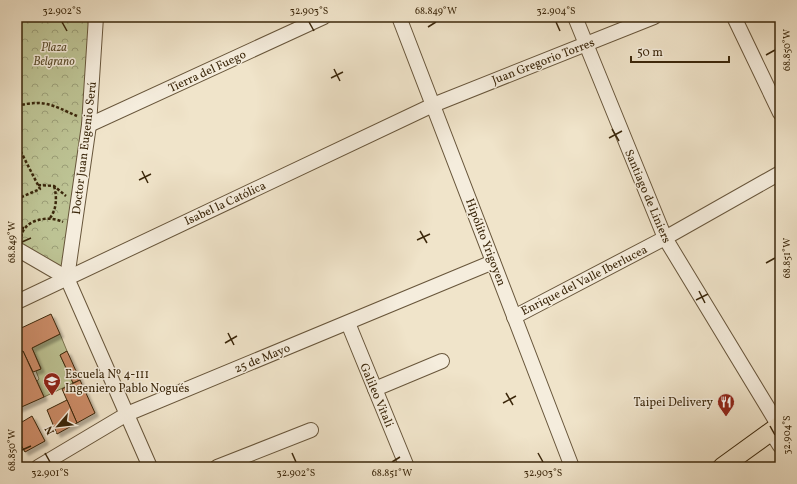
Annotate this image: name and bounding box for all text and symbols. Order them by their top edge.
text: 32.902°S [43,4,81,18]
text: 32.903°S [290,4,328,18]
text: 68.849°W [415,4,457,18]
text: 32.904°S [536,4,576,18]
text: 68.850°W [780,29,794,71]
street label: Juan Gregorio Torres [490,35,597,89]
scale bar [631,38,729,64]
park label: Plaza Belgrano [33,40,75,70]
text: 50 m [637,45,663,61]
street label: Tierra del Fuego [166,47,249,97]
street label: Doctor Juan Eugenio Serú [69,80,101,216]
street label: Santiago de Liniers [620,147,674,246]
street label: Isabel la Católica [182,178,269,230]
street label: Hipólito Yrigoyen [461,196,509,288]
text: 68.849°W [5,221,19,263]
text: 68.851°W [780,238,794,278]
street label: Enrique del Valle Iberlucea [519,242,650,320]
street label: 25 de Mayo [232,340,293,377]
street label: Galileo Vitali [355,361,397,430]
place label: Escuela Nº 4-111 Ingeniero Pablo Nogués [65,367,189,397]
school or university icon: Escuela Nº 4-111 Ingeniero Pablo Nogués [42,371,62,396]
restaurant icon: Taipei Delivery [716,392,736,417]
place label: Taipei Delivery [633,395,713,411]
north arrow [38,406,78,446]
text: 32.904°S [780,415,794,455]
text: N [42,423,59,437]
text: 68.850°W [5,429,19,471]
text: 32.901°S [31,466,69,480]
text: 32.902°S [277,466,315,480]
text: 68.851°W [372,466,412,480]
text: 32.903°S [524,466,562,480]

